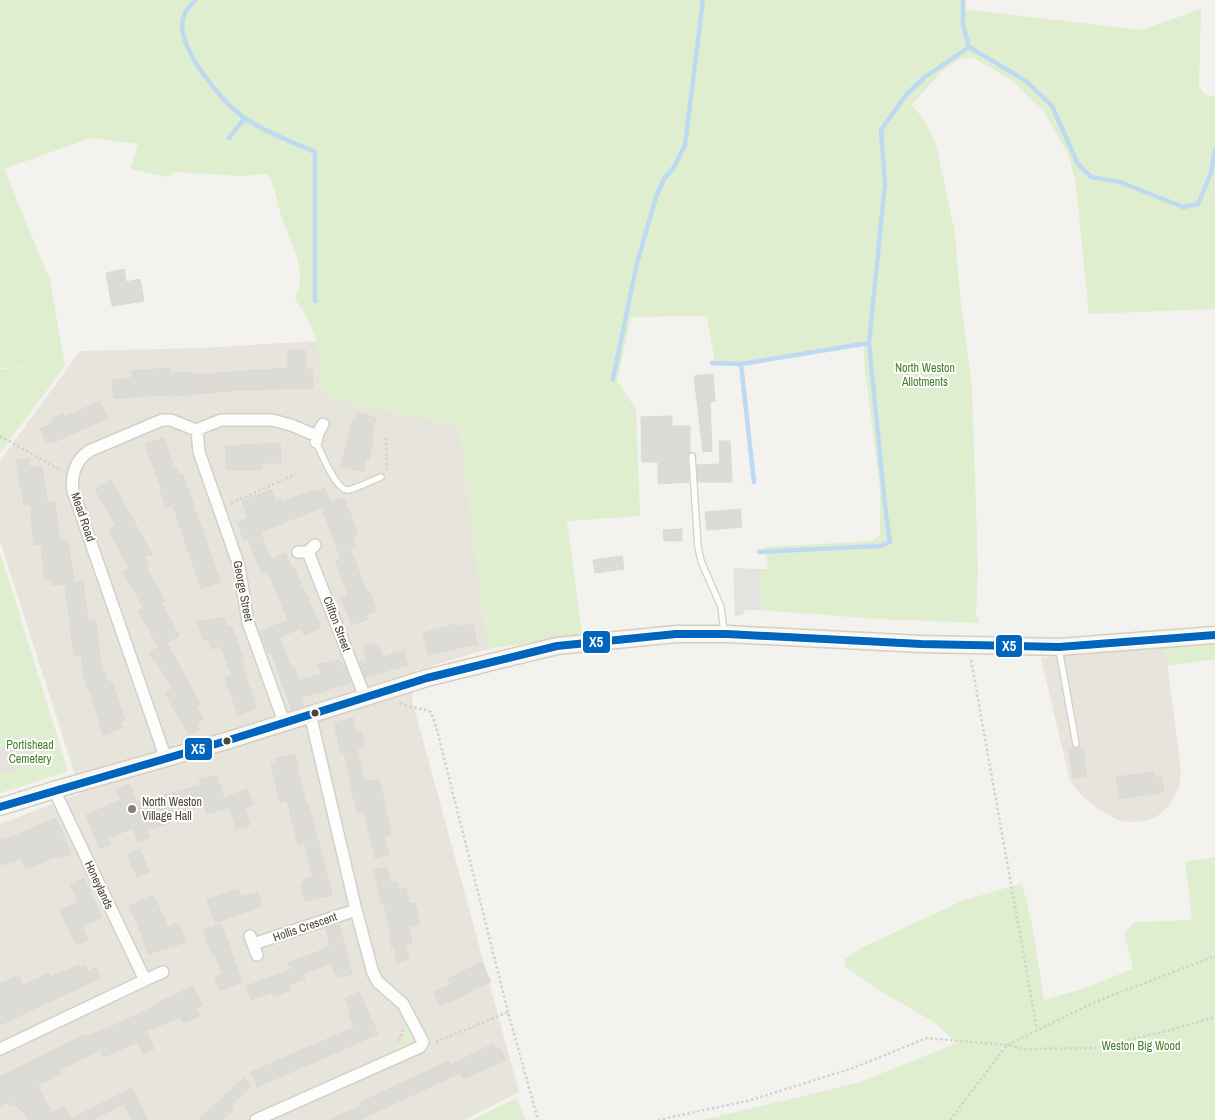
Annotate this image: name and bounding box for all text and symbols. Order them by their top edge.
park label: North Weston Allotments [895,360,955,390]
street label: Mead Road [67,490,99,544]
street label: George Street [229,559,257,623]
street label: Clifton Street [319,594,355,654]
line badge: X5 [582,630,611,654]
text: X5 [589,633,604,651]
line badge: X5 [995,634,1023,658]
text: X5 [1002,637,1017,655]
unlabelled marker [310,708,320,718]
unlabelled marker [222,736,232,746]
park label: Portishead Cemetery [6,737,54,767]
line badge: X5 [184,737,213,761]
text: X5 [191,740,206,758]
place label: North Weston Village Hall [142,794,202,824]
marker: North Weston Village Hall [126,803,138,815]
street label: Honeylands [81,858,117,912]
street label: Hollis Crescent [271,908,339,945]
park label: Weston Big Wood [1102,1038,1180,1054]

